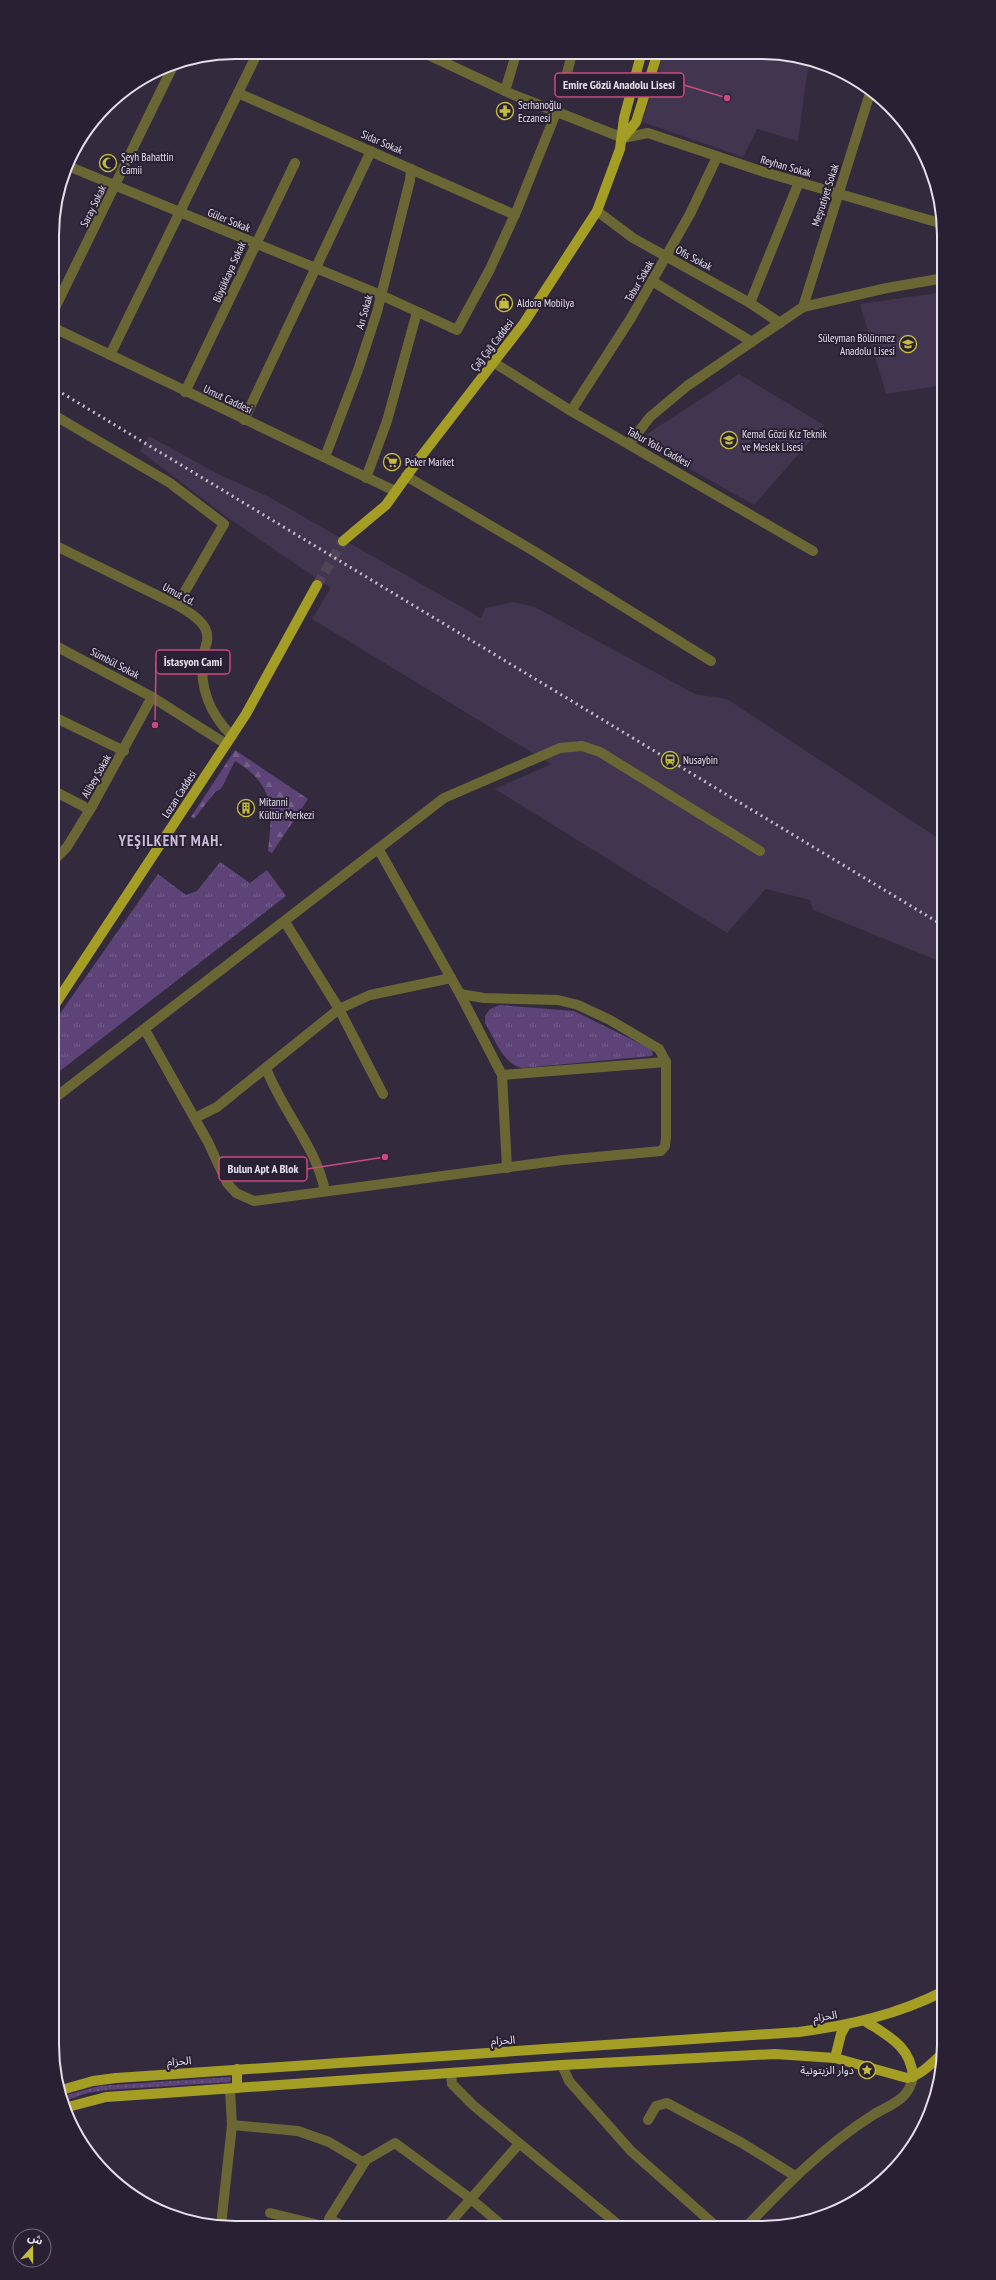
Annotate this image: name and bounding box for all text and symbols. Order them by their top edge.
callout: Emire Gözü Anadolu Lisesi [555,73,684,97]
text: Emire Gözü Anadolu Lisesi [563,77,675,92]
place label: Serhanoğlu Eczanesi [518,98,561,125]
pharmacy icon: Serhanoğlu Eczanesi [495,101,515,121]
street label: Sidar Sokak [359,127,406,157]
place label: Şeyh Bahattin Camii [121,150,174,177]
street label: Reyhan Sokak [759,152,814,180]
mosque icon: Şeyh Bahattin Camii [98,153,118,173]
street label: Meşrutiyet Sokak [808,161,842,228]
street label: Saray Sokak [77,182,109,229]
street label: Güler Sokak [205,205,253,235]
street label: Büyükkaya Sokak [209,239,249,305]
street label: Ofis Sokak [673,243,715,274]
street label: Tabur Sokak [622,257,657,304]
street label: Arı Sokak [352,292,376,331]
shop icon: Aldora Mobilya [494,293,514,313]
place label: Aldora Mobilya [517,296,574,310]
street label: Çağ Çağ Caddesi [467,316,517,374]
place label: Süleyman Bölünmez Anadolu Lisesi [818,331,895,358]
school or university icon: Süleyman Bölünmez Anadolu Lisesi [898,334,918,354]
street label: Umut Caddesi [201,382,255,416]
street label: Tabur Yolu Caddesi [625,424,693,470]
place label: Kemal Gözü Kız Teknik ve Meslek Lisesi [742,427,827,454]
school or university icon: Kemal Gözü Kız Teknik ve Meslek Lisesi [719,430,739,450]
supermarket icon: Peker Market [382,452,402,472]
place label: Peker Market [405,455,454,469]
street label: Umut Cd. [160,580,198,608]
street label: Sümbül Sokak [88,644,143,682]
callout: İstasyon Cami [156,650,230,674]
text: İstasyon Cami [164,654,223,669]
station icon: Nusaybin [660,750,680,770]
street label: Alibey Sokak [78,751,114,800]
place label: Nusaybin [683,753,718,767]
street label: Lozan Caddesi [159,768,199,820]
place label: Mitanni Kültür Merkezi [259,795,314,822]
building icon: Mitanni Kültür Merkezi [236,798,256,818]
district label: YEŞILKENT MAH. [117,831,224,850]
callout: Bulun Apt A Blok [219,1157,307,1181]
text: Bulun Apt A Blok [228,1161,299,1176]
street label: الحزام [812,2007,838,2026]
street label: الحزام [490,2032,516,2049]
street label: الحزام [166,2053,192,2070]
place icon: دوار الزيتونية [857,2060,877,2080]
place label: دوار الزيتونية [800,2063,854,2077]
north arrow [12,2228,52,2268]
text: ش [26,2229,45,2248]

